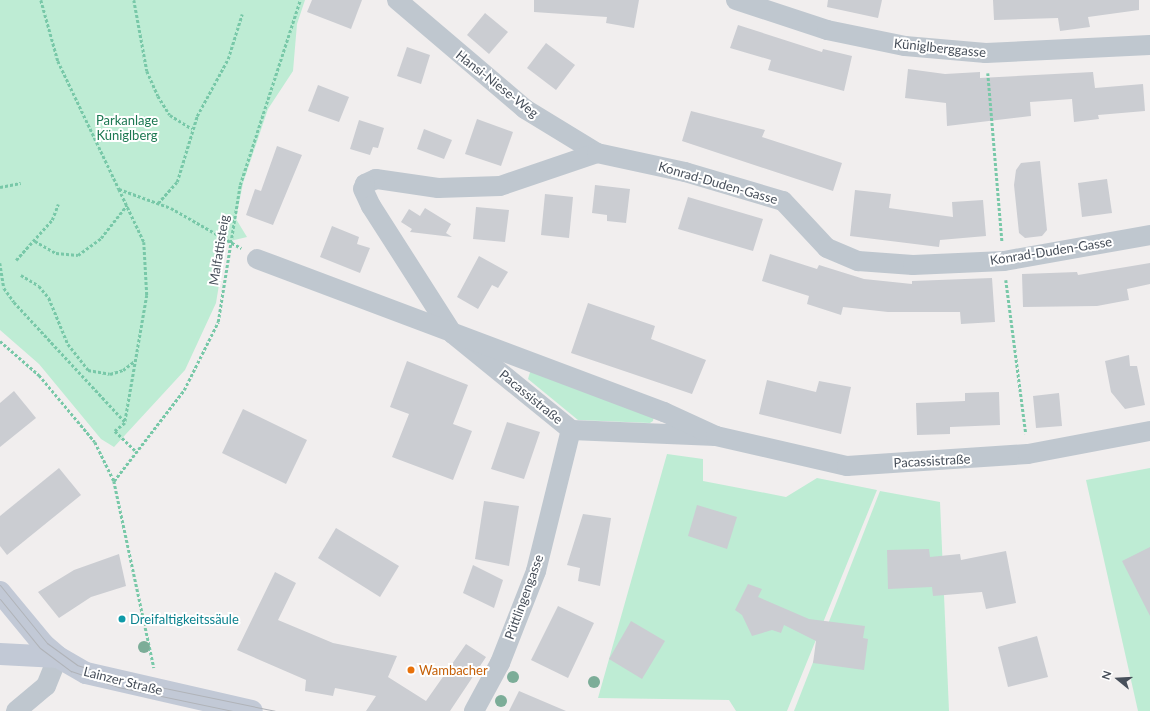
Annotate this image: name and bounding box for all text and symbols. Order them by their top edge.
street label: Küniglberggasse [893,35,987,61]
street label: Hansi-Niese-Weg [453,47,541,121]
park label: Parkanlage Küniglberg [96,113,158,144]
street label: Konrad-Duden-Gasse [657,159,779,207]
street label: Malfattisteig [206,214,232,286]
street label: Konrad-Duden-Gasse [989,234,1113,268]
street label: Pacassistraße [496,367,566,427]
street label: Pacassistraße [893,451,971,471]
street label: Püttlingengasse [501,552,547,642]
place label: Dreifaltigkeitssäule [130,611,239,627]
marker: Dreifaltigkeitssäule [117,614,127,624]
north arrow [1098,659,1138,699]
place label: Wambacher [419,662,488,678]
street label: Lainzer Straße [82,664,164,698]
marker: Wambacher [406,665,416,675]
text: N [1099,669,1114,681]

